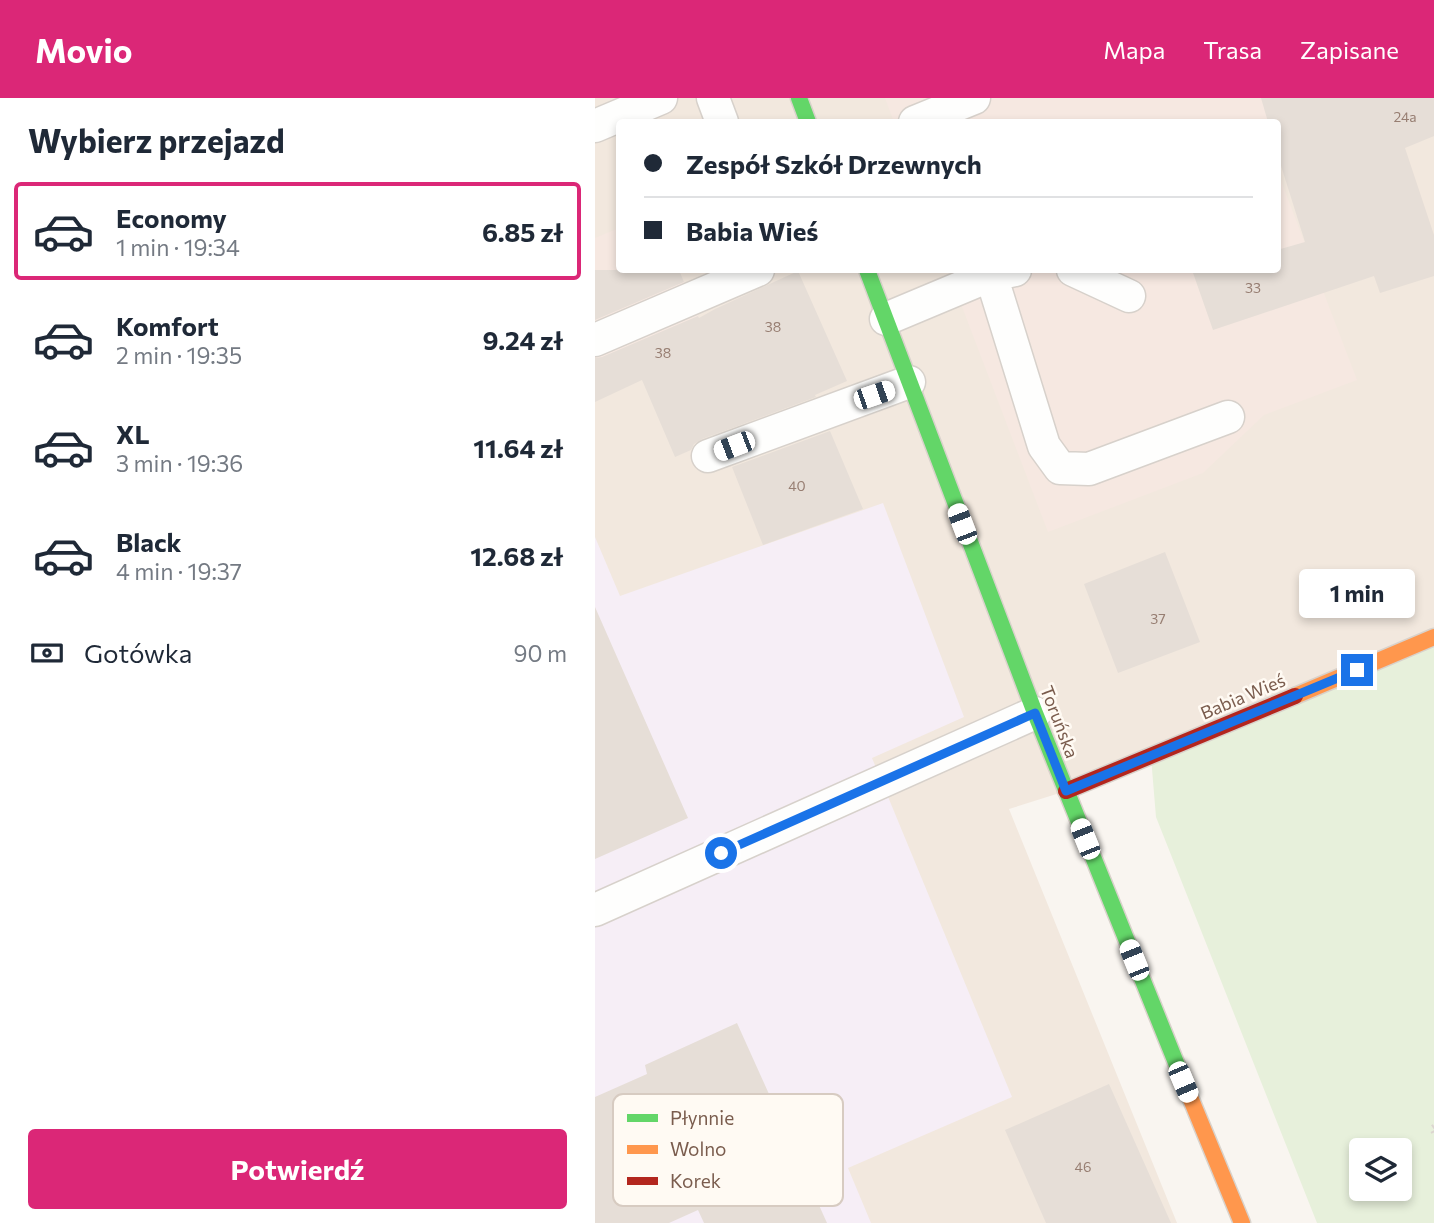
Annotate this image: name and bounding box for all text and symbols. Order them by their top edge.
text: Movio [35,29,132,70]
text: Mapa [1103,35,1165,64]
text: Trasa [1203,35,1262,64]
text: Zapisane [1300,35,1399,64]
house number: 24a [1393,108,1417,125]
text: Wybierz przejazd [28,120,285,160]
text: Zespół Szkół Drzewnych [686,148,982,179]
icon: car [32,200,95,263]
text: Economy [116,202,227,233]
text: Babia Wieś [686,215,818,246]
text: 6.85 zł [482,216,563,247]
text: 1 min · 19:34 [116,233,240,261]
house number: 33 [1245,279,1261,296]
icon: car [32,308,95,371]
text: Komfort [116,310,219,341]
house number: 38 [765,318,781,335]
text: 9.24 zł [482,324,563,355]
text: 2 min · 19:35 [116,341,242,369]
house number: 38 [655,344,671,361]
car [851,378,898,412]
icon: car [32,416,95,479]
text: XL [116,418,150,449]
car [711,429,758,463]
text: 11.64 zł [473,432,563,463]
text: 3 min · 19:36 [116,449,243,477]
house number: 40 [788,477,806,494]
car [945,501,980,547]
icon: car [32,524,95,587]
text: Black [116,526,182,557]
text: 12.68 zł [470,540,563,571]
text: 4 min · 19:37 [116,557,242,585]
callout: 1 min [1299,568,1415,618]
text: 1 min [1330,579,1384,607]
house number: 37 [1150,610,1166,627]
icon: cash [28,634,66,672]
text: Gotówka [84,637,192,668]
text: 90 m [514,639,567,667]
route end [1341,654,1373,686]
street label: Babia Wieś [1197,668,1288,724]
street label: Toruńska [1036,682,1084,761]
car [1068,816,1103,862]
route start [705,837,737,869]
car [1117,937,1152,983]
car [1166,1059,1201,1105]
legend [613,1094,843,1206]
text: Płynnie [670,1106,734,1129]
button: Potwierdź [28,1129,567,1209]
text: Wolno [670,1137,726,1160]
map controls [1349,1138,1412,1201]
button: layers [1349,1138,1412,1201]
house number: 46 [1075,1158,1091,1175]
text: Korek [670,1169,721,1192]

